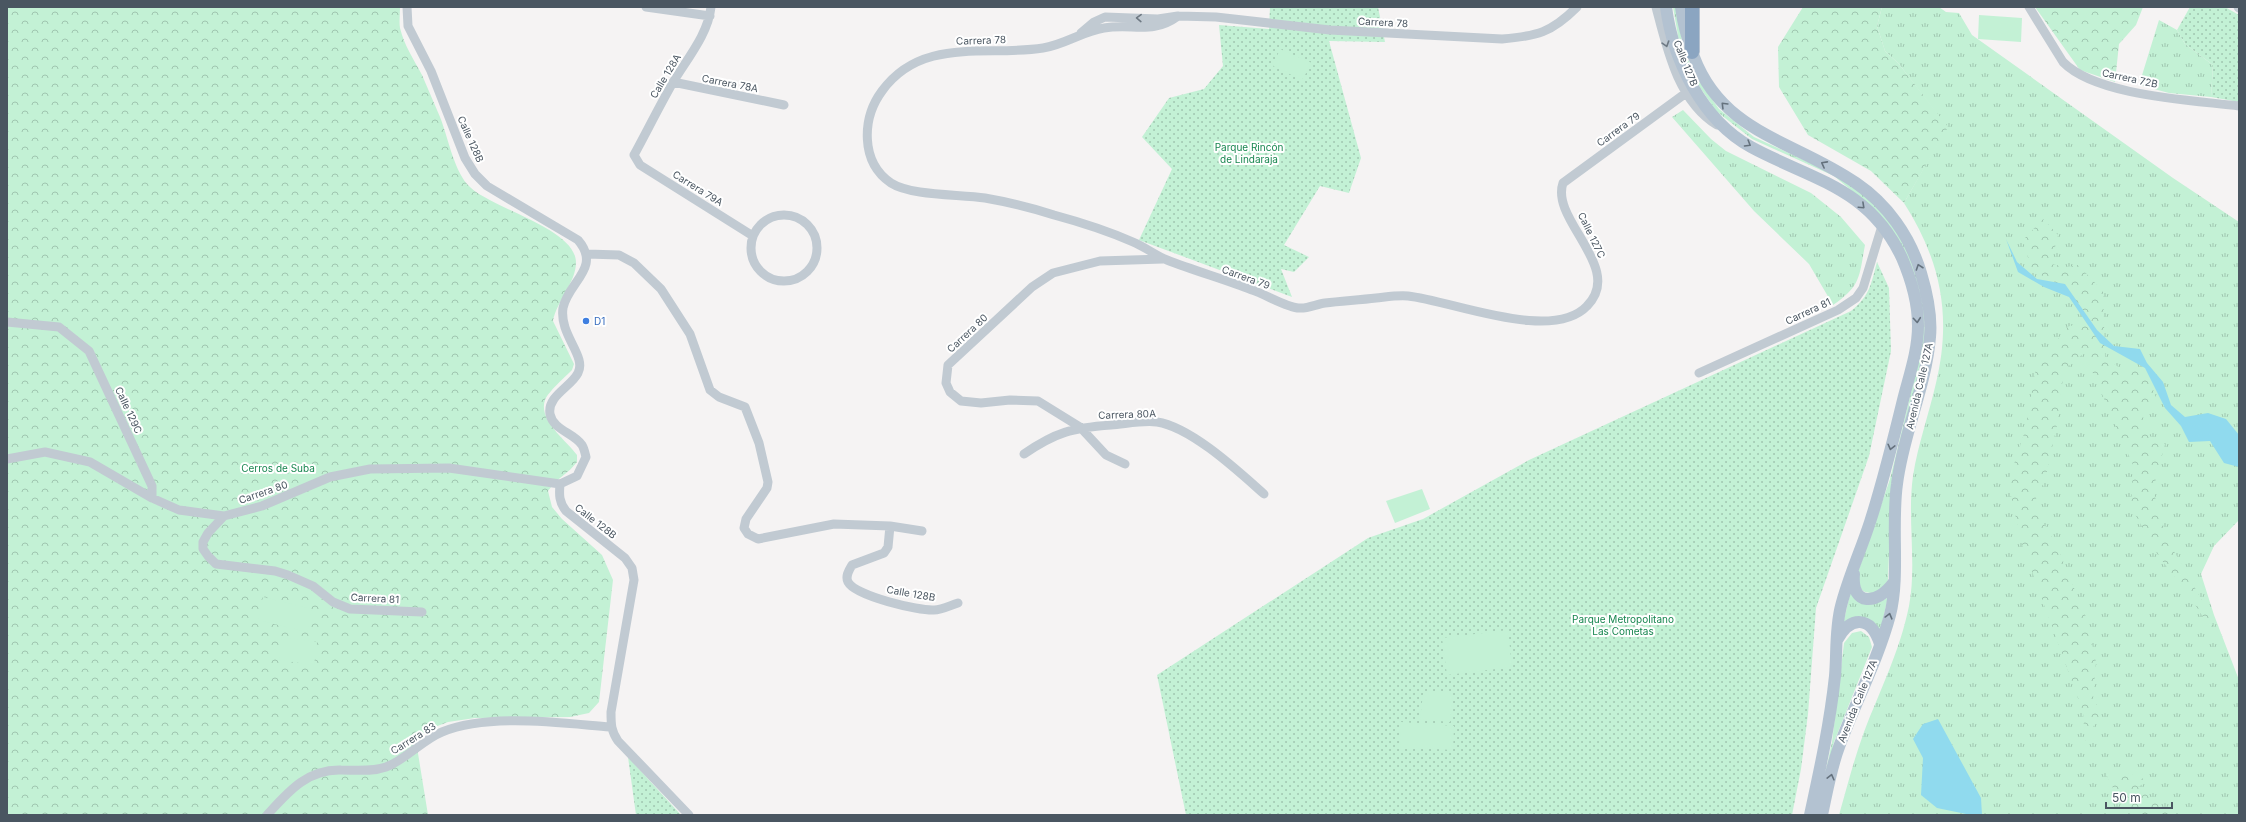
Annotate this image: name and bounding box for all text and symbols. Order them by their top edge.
one-way arrow [1136,14,1142,22]
street label: Carrera 78 [1358,15,1408,29]
street label: Carrera 78 [956,33,1006,47]
street label: Calle 127B [1671,38,1701,88]
one-way arrow [1662,40,1670,47]
street label: Calle 128A [647,52,683,100]
street label: Carrera 72B [2101,66,2159,90]
street label: Carrera 78A [701,72,759,94]
one-way arrow [1721,103,1729,110]
street label: Carrera 79 [1594,109,1642,149]
street label: Calle 128B [455,114,487,164]
one-way arrow [1744,140,1751,147]
park label: Parque Rincón de Lindaraja [1215,141,1283,165]
one-way arrow [1821,162,1828,169]
street label: Carrera 79A [671,168,725,208]
one-way arrow [1857,201,1865,208]
street label: Calle 127C [1576,210,1608,260]
street label: Carrera 79 [1220,263,1272,291]
one-way arrow [1915,264,1924,271]
street label: Carrera 81 [1783,295,1833,327]
street label: Carrera 80 [944,311,990,355]
place label: D1 [594,315,605,327]
marker: D1 [581,316,591,326]
one-way arrow [1912,317,1921,323]
street label: Avenida Calle 127A [1903,341,1935,430]
street label: Calle 129C [113,385,145,435]
street label: Carrera 80A [1098,407,1156,421]
one-way arrow [1888,443,1896,450]
park label: Cerros de Suba [241,462,315,474]
street label: Carrera 80 [237,478,289,506]
street label: Calle 128B [573,501,619,541]
street label: Calle 128B [886,583,936,603]
street label: Carrera 81 [350,591,400,605]
one-way arrow [1885,612,1893,619]
park label: Parque Metropolitano Las Cometas [1572,613,1674,637]
street label: Avenida Calle 127A [1835,658,1879,744]
street label: Carrera 83 [388,719,438,757]
one-way arrow [1826,774,1835,781]
scale bar [2106,784,2172,810]
text: 50 m [2112,790,2141,805]

